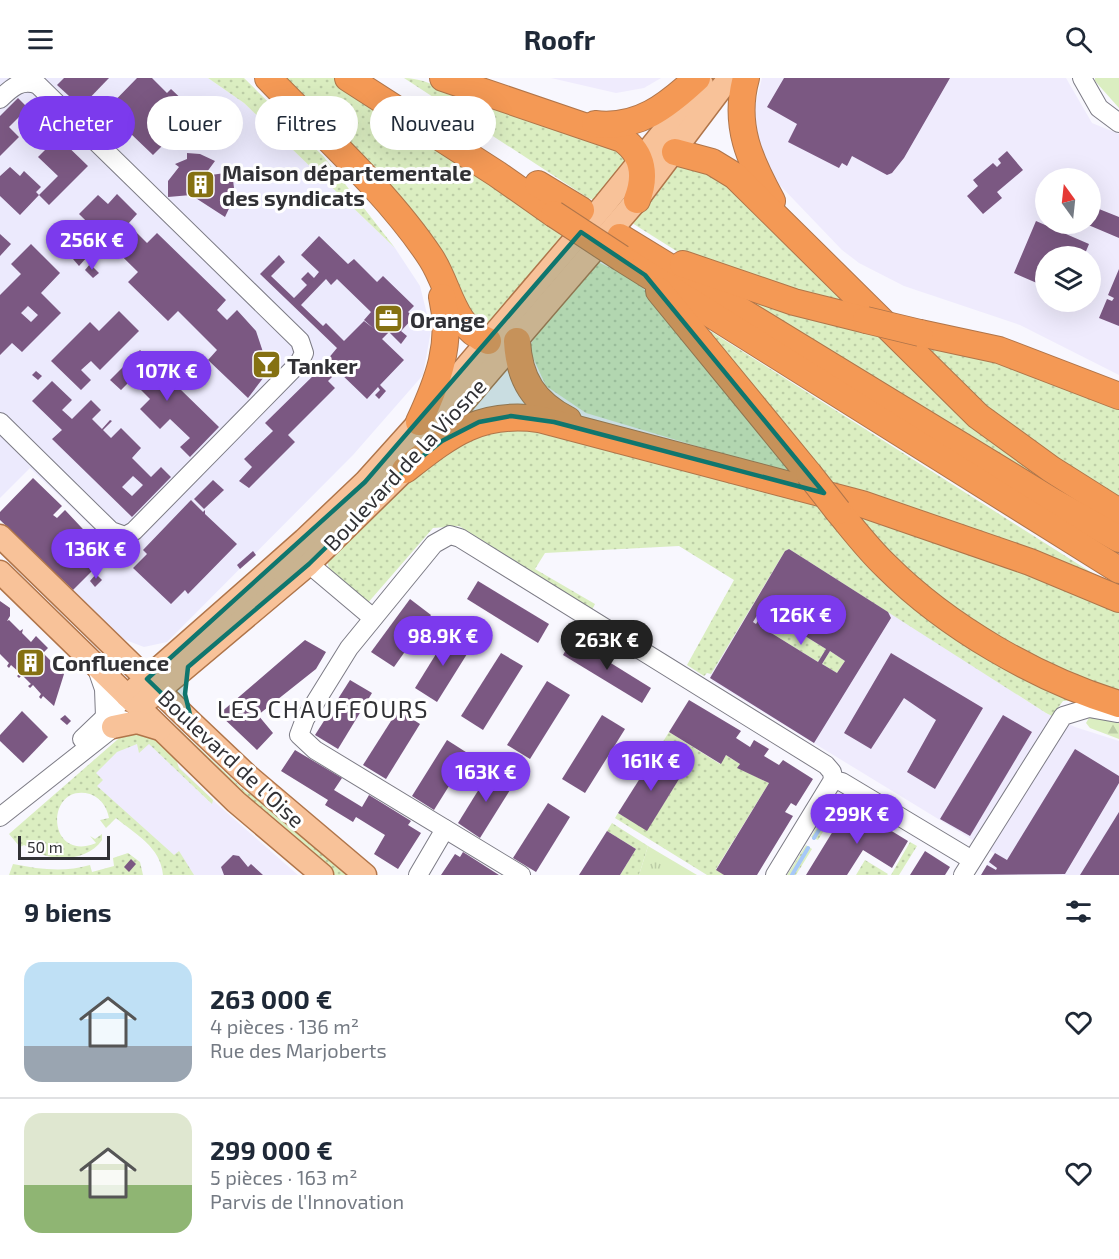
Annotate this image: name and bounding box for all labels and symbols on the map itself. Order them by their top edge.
place label: Maison départementale des syndicats [222,159,472,211]
north arrow [1035,168,1101,234]
building icon: Maison départementale des syndicats [185,169,217,201]
pin: 256K € [43,220,141,271]
office icon: Orange [373,303,405,335]
place label: Orange [410,306,485,332]
bar icon: Tanker [250,349,282,381]
pin: 107K € [118,351,216,402]
place label: Tanker [287,352,358,378]
street label: Boulevard de la Viosne [317,372,491,556]
pin: 136K € [47,529,145,580]
pin: 126K € [752,595,850,646]
pin: 98.9K € [388,616,498,667]
pin: 263K € [558,620,656,671]
building icon: Confluence [15,646,47,678]
place label: Confluence [52,649,169,675]
street label: Boulevard de l'Oise [154,684,310,832]
district label: LES CHAUFFOURS [217,694,429,723]
pin: 161K € [602,741,700,792]
pin: 163K € [437,752,535,803]
pin: 299K € [808,794,906,845]
scale bar [18,833,110,860]

